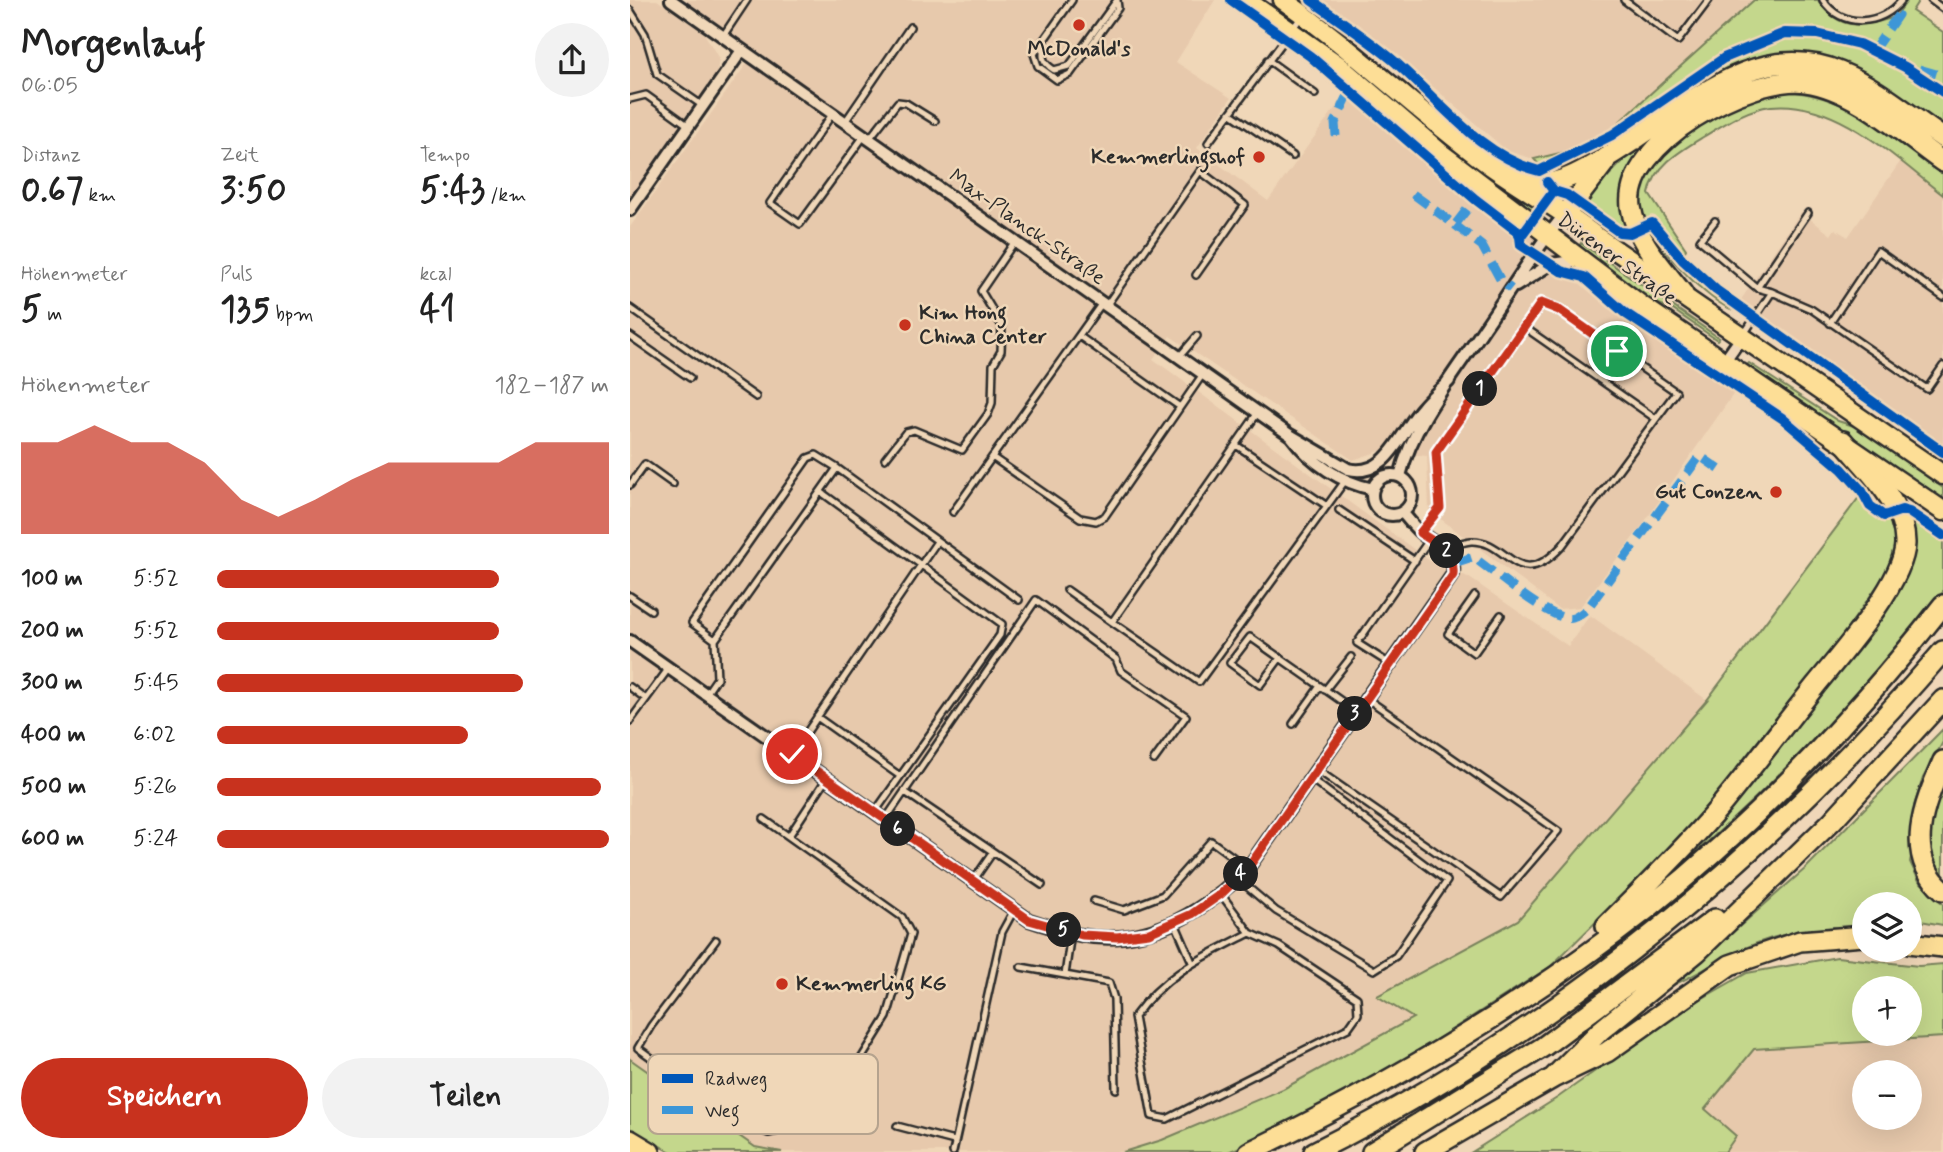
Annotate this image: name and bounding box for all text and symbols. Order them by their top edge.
marker: McDonald's [1071,17,1087,33]
text: Morgenlauf [21,20,205,69]
button: share [535,23,609,97]
place label: McDonald's [1027,35,1131,63]
text: 06:05 [21,71,78,101]
text: Distanz [21,143,81,168]
text: Zeit [220,143,259,168]
text: Tempo [420,143,470,168]
place label: Kemmerlingshof [1091,143,1245,173]
marker: Kemmerlingshof [1251,149,1267,165]
street label: Max-Planck-Straße [943,162,1111,292]
text: 0.67 [21,168,83,214]
text: 3:50 [220,168,287,214]
text: 5:43 [420,168,485,214]
text: km [83,183,116,208]
text: /km [485,183,526,208]
street label: Dürener Straße [1551,206,1683,312]
text: Höhenmeter [21,262,127,287]
text: Puls [220,262,252,287]
text: kcal [420,262,452,287]
text: 5 [21,287,42,333]
text: 135 [220,287,270,333]
text: 41 [420,287,455,333]
place label: Kim Hong China Center [919,299,1047,351]
text: m [42,302,62,327]
text: bpm [270,302,314,327]
marker: Kim Hong China Center [897,317,913,333]
pin [1587,321,1647,381]
icon: arrive [1598,332,1636,370]
text: Höhenmeter [21,371,150,401]
text: 182–187 m [494,371,609,401]
pin: 1 [1462,372,1498,406]
text: 1 [1475,376,1484,401]
place label: Gut Conzen [1655,478,1763,506]
marker: Gut Conzen [1768,484,1784,500]
pin: 2 [1430,534,1464,568]
text: 2 [1442,538,1451,563]
text: 100 m [21,564,83,594]
text: 5:52 [133,564,179,594]
text: 200 m [21,616,84,646]
text: 5:52 [133,616,179,646]
text: 300 m [21,668,83,698]
text: 5:45 [133,668,179,698]
pin: 3 [1338,696,1372,732]
text: 3 [1350,701,1359,726]
text: 400 m [21,720,86,750]
text: 6:02 [133,720,176,750]
pin [762,724,822,784]
icon: check [773,735,811,773]
text: 500 m [21,772,86,802]
text: 5:26 [133,772,177,802]
pin: 6 [880,812,916,846]
text: 6 [893,816,902,841]
text: 600 m [21,824,84,854]
text: 5:24 [133,824,178,854]
pin: 4 [1224,856,1258,892]
text: 4 [1235,861,1246,886]
map controls [1852,892,1922,1130]
button: layers [1852,892,1922,962]
pin: 5 [1046,912,1082,948]
text: 5 [1058,917,1069,942]
place label: Kemmerling KG [796,970,946,1000]
marker: Kemmerling KG [774,976,790,992]
button: + [1852,976,1922,1046]
legend [648,1054,878,1134]
button: Speichern [21,1058,308,1138]
button: Teilen [322,1058,609,1138]
button: − [1852,1060,1922,1130]
text: Radweg [705,1067,767,1093]
text: Weg [705,1099,740,1127]

